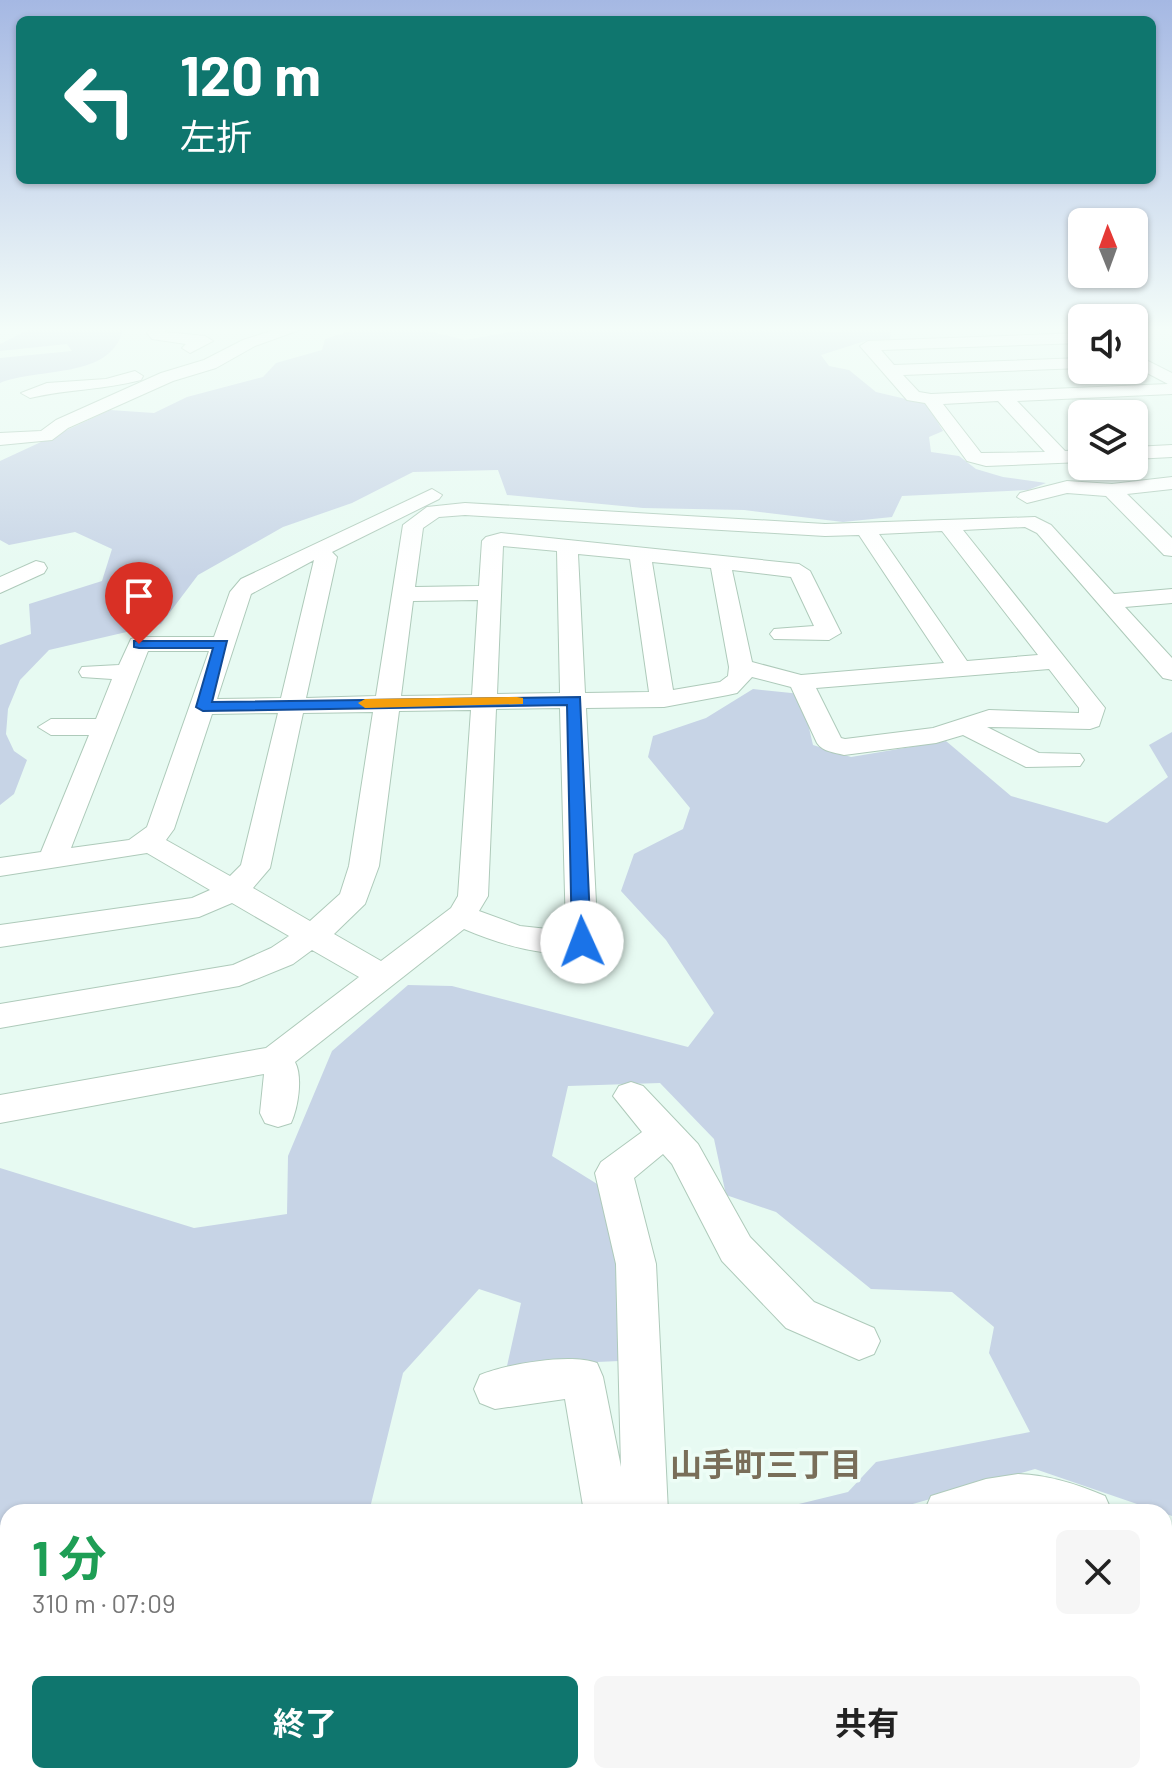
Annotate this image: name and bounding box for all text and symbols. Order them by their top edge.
text: 120 m [180,40,321,107]
icon: left [48,48,152,152]
text: 左折 [180,114,252,157]
north arrow [1068,208,1148,288]
map controls [1068,208,1148,480]
button: sound [1068,304,1148,384]
button: layers [1068,400,1148,480]
pin [105,562,173,644]
icon: arrive [117,574,161,618]
position arrow [540,900,624,984]
district label: 山手町三丁目 [670,1444,862,1482]
text: 1 分 [32,1528,107,1586]
button: close [1056,1530,1140,1614]
text: 310 m · 07:09 [32,1587,176,1618]
button: 終了 [32,1676,578,1768]
button: 共有 [594,1676,1140,1768]

